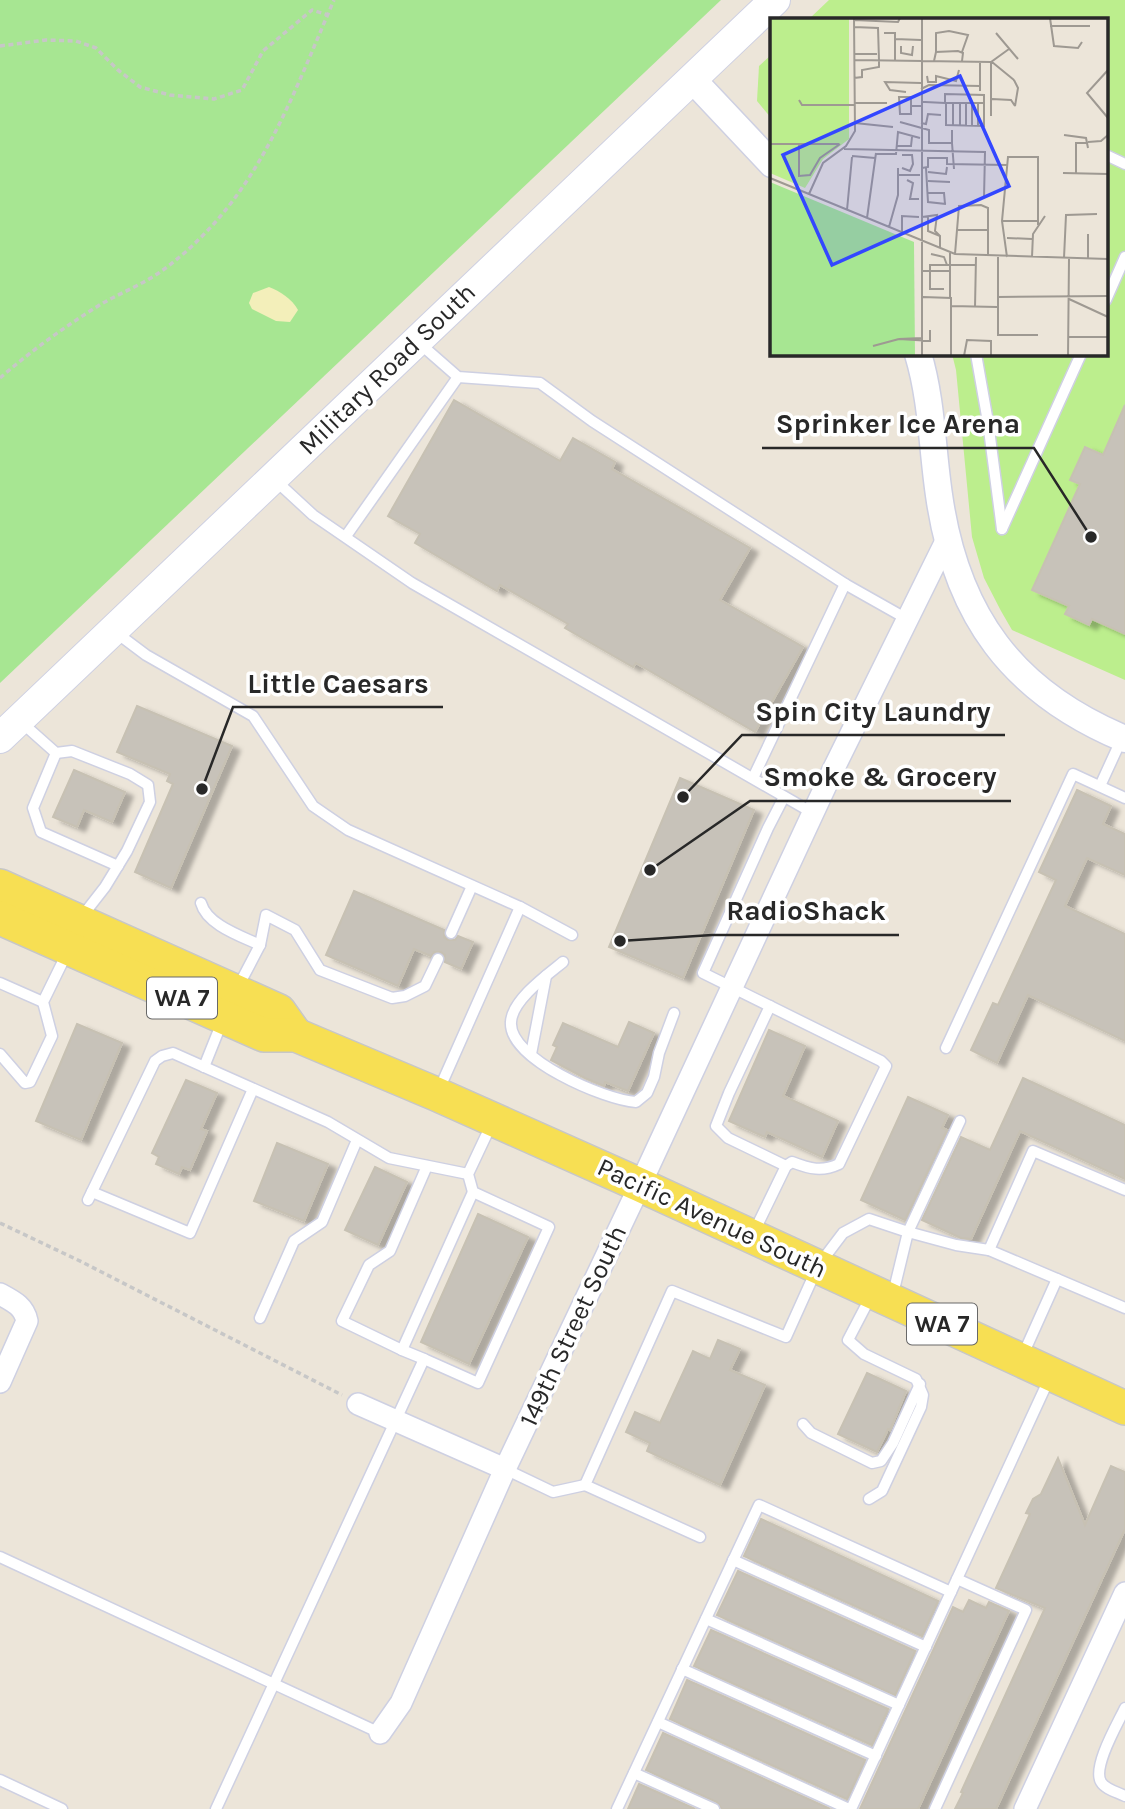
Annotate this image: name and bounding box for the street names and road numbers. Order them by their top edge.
street label: Military Road South [292,277,482,461]
road number: WA 7 [147,978,217,1018]
street label: Pacific Avenue South [593,1151,831,1285]
street label: 149th Street South [513,1220,633,1432]
road number: WA 7 [907,1304,977,1344]

